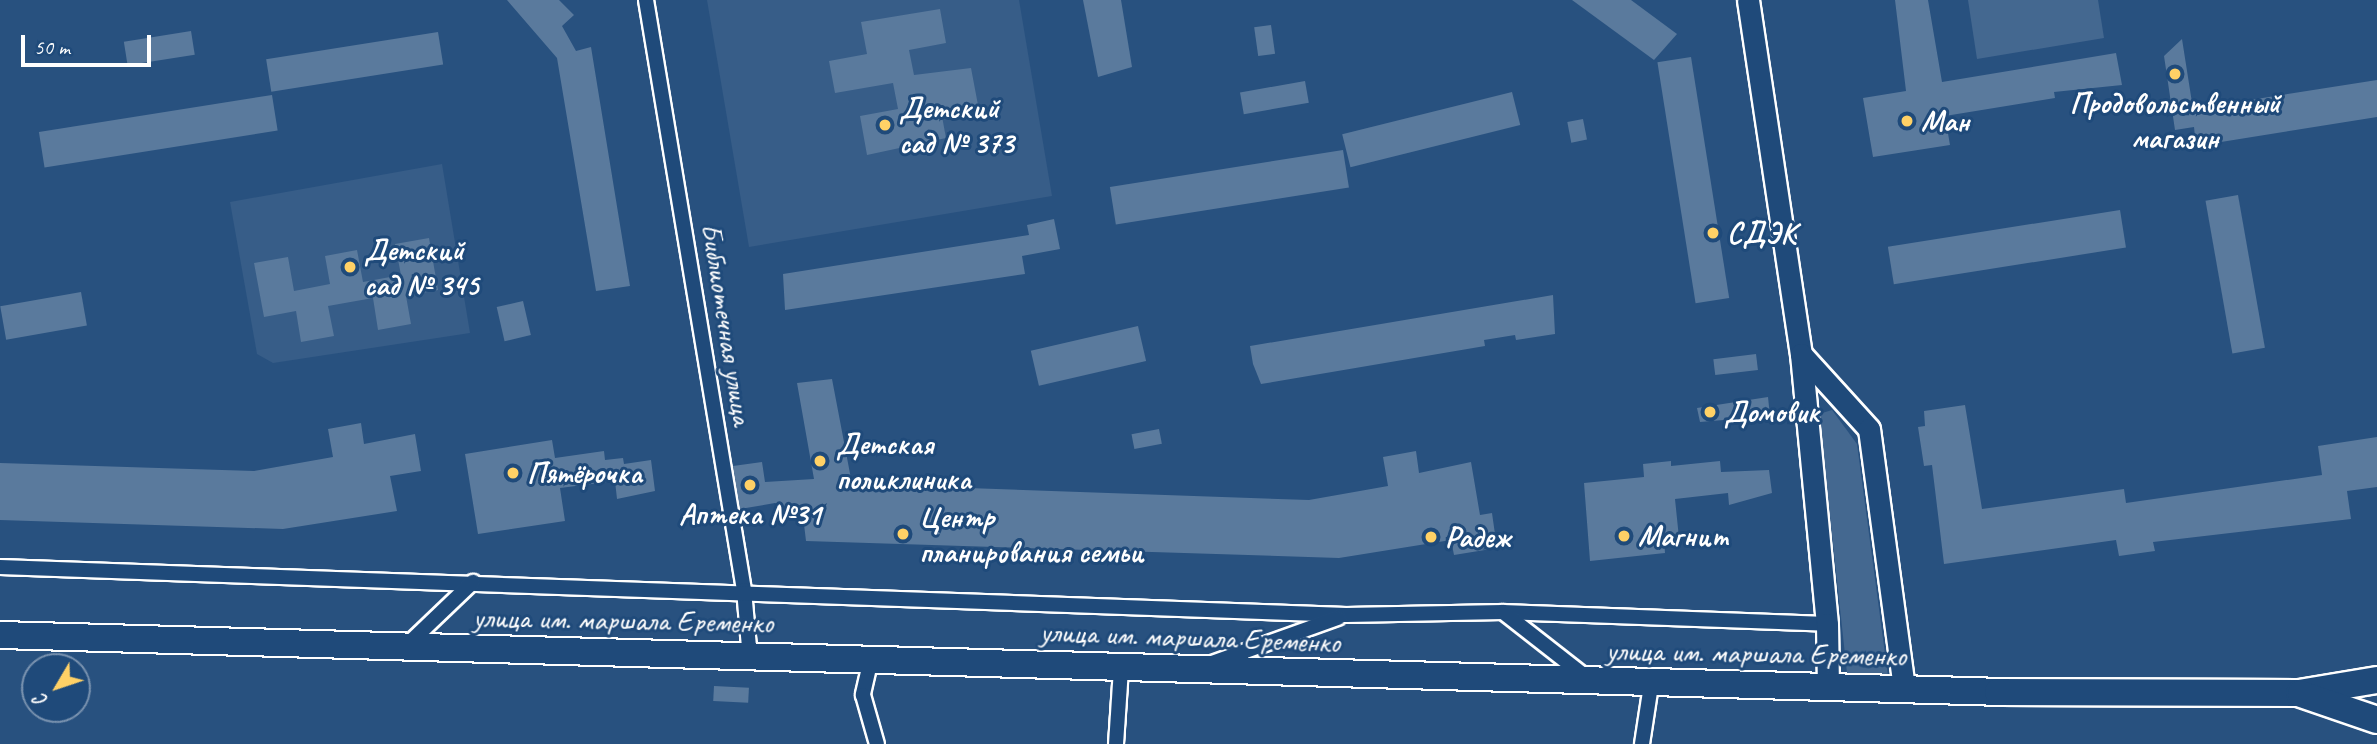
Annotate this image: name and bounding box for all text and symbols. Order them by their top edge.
scale bar [24,21,154,65]
text: 50 m [34,34,70,60]
marker: Продовольственный магазин [2167,66,2183,82]
place label: Продовольственный магазин [2070,85,2280,155]
place label: Детский сад № 373 [899,90,1014,160]
place label: Ман [1921,103,1970,139]
marker: Ман [1899,113,1915,129]
marker: Детский сад № 373 [877,117,893,133]
place label: СДЭК [1727,215,1796,251]
street label: Библиотечная улица [693,220,761,428]
marker: СДЭК [1705,225,1721,241]
place label: Детский сад № 345 [364,232,478,302]
marker: Детский сад № 345 [342,259,358,275]
place label: Домовик [1724,394,1819,430]
marker: Домовик [1702,404,1718,420]
place label: Детская поликлиника [836,426,971,496]
marker: Детская поликлиника [810,451,830,471]
place label: Пятёрочка [527,455,642,491]
marker: Пятёрочка [505,465,521,481]
marker: Аптека №31 [742,477,758,493]
place label: Аптека №31 [679,496,821,532]
place label: Центр планирования семьи [919,499,1143,570]
place label: Магнит [1638,518,1729,554]
place label: Радеж [1445,519,1510,555]
marker: Центр планирования семьи [893,524,913,544]
marker: Магнит [1616,528,1632,544]
marker: Радеж [1423,529,1439,545]
street label: улица им. маршала Еременко [472,599,774,641]
street label: улица им. маршала Еременко [1038,614,1342,660]
street label: улица им. маршала Еременко [1605,632,1907,674]
north arrow [21,653,91,723]
text: С [29,689,54,711]

